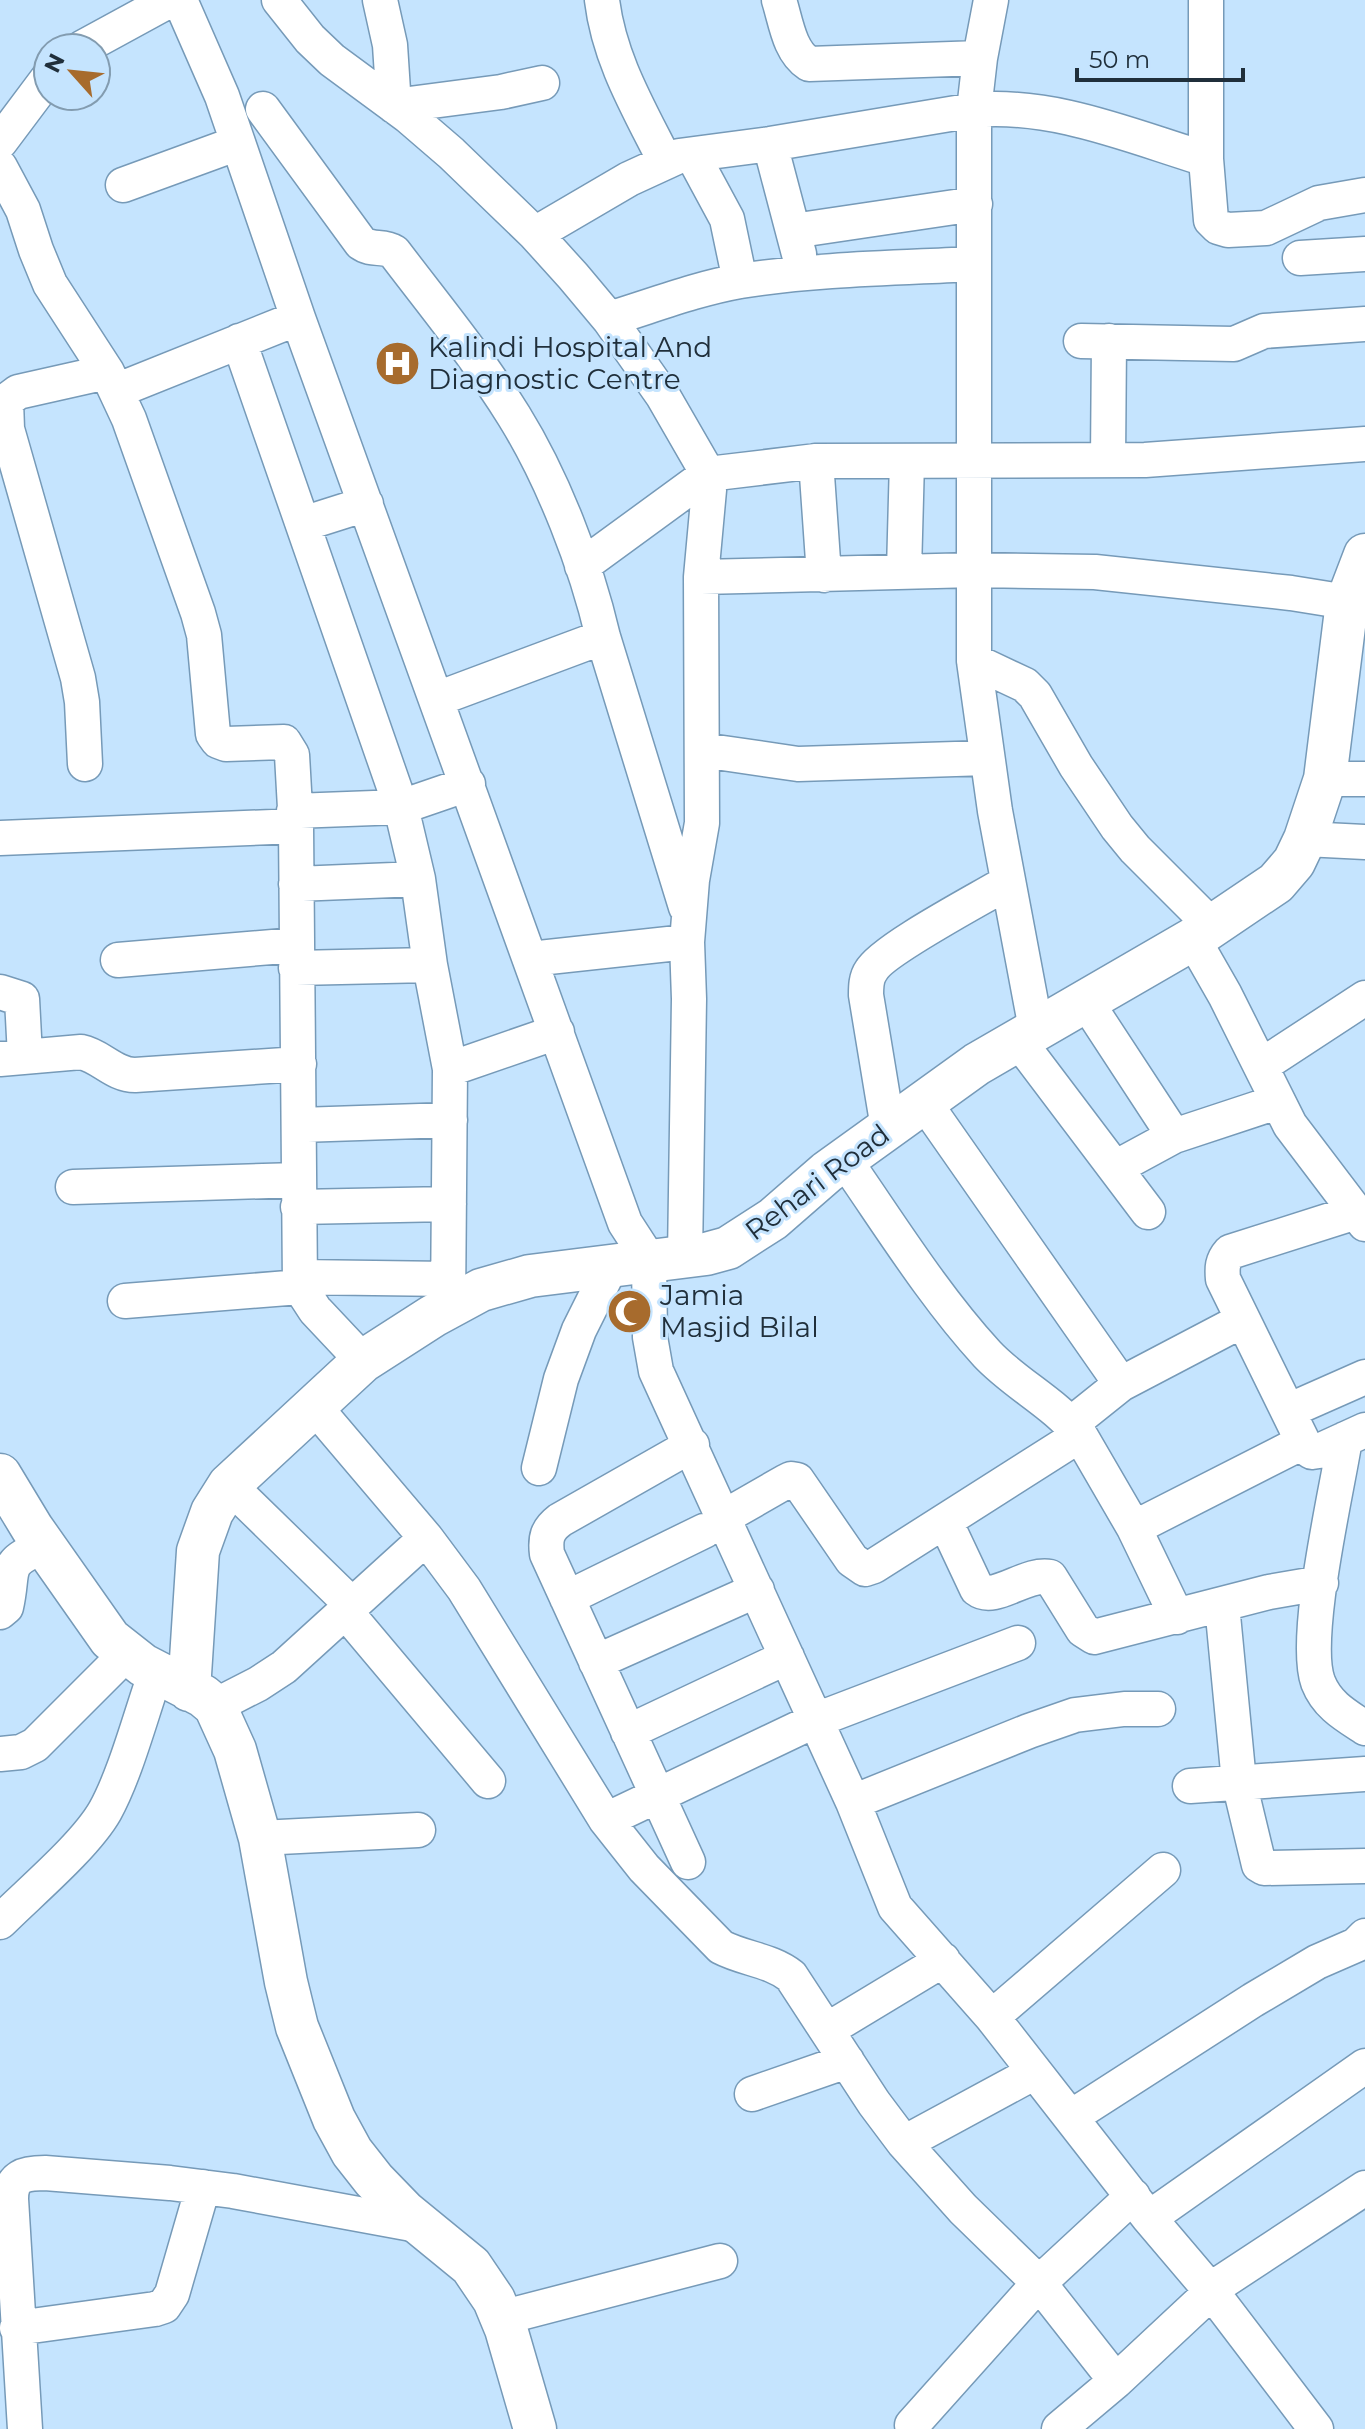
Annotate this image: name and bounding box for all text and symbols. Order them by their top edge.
north arrow [32,32,112,112]
scale bar [1077,32,1243,82]
text: 50 m [1089,45,1150,74]
text: N [39,49,71,77]
place label: Kalindi Hospital And Diagnostic Centre [428,330,712,396]
hospital icon: Kalindi Hospital And Diagnostic Centre [373,339,421,387]
street label: Rehari Road [738,1117,896,1247]
place label: Jamia Masjid Bilal [659,1278,819,1344]
mosque icon: Jamia Masjid Bilal [605,1287,653,1335]

